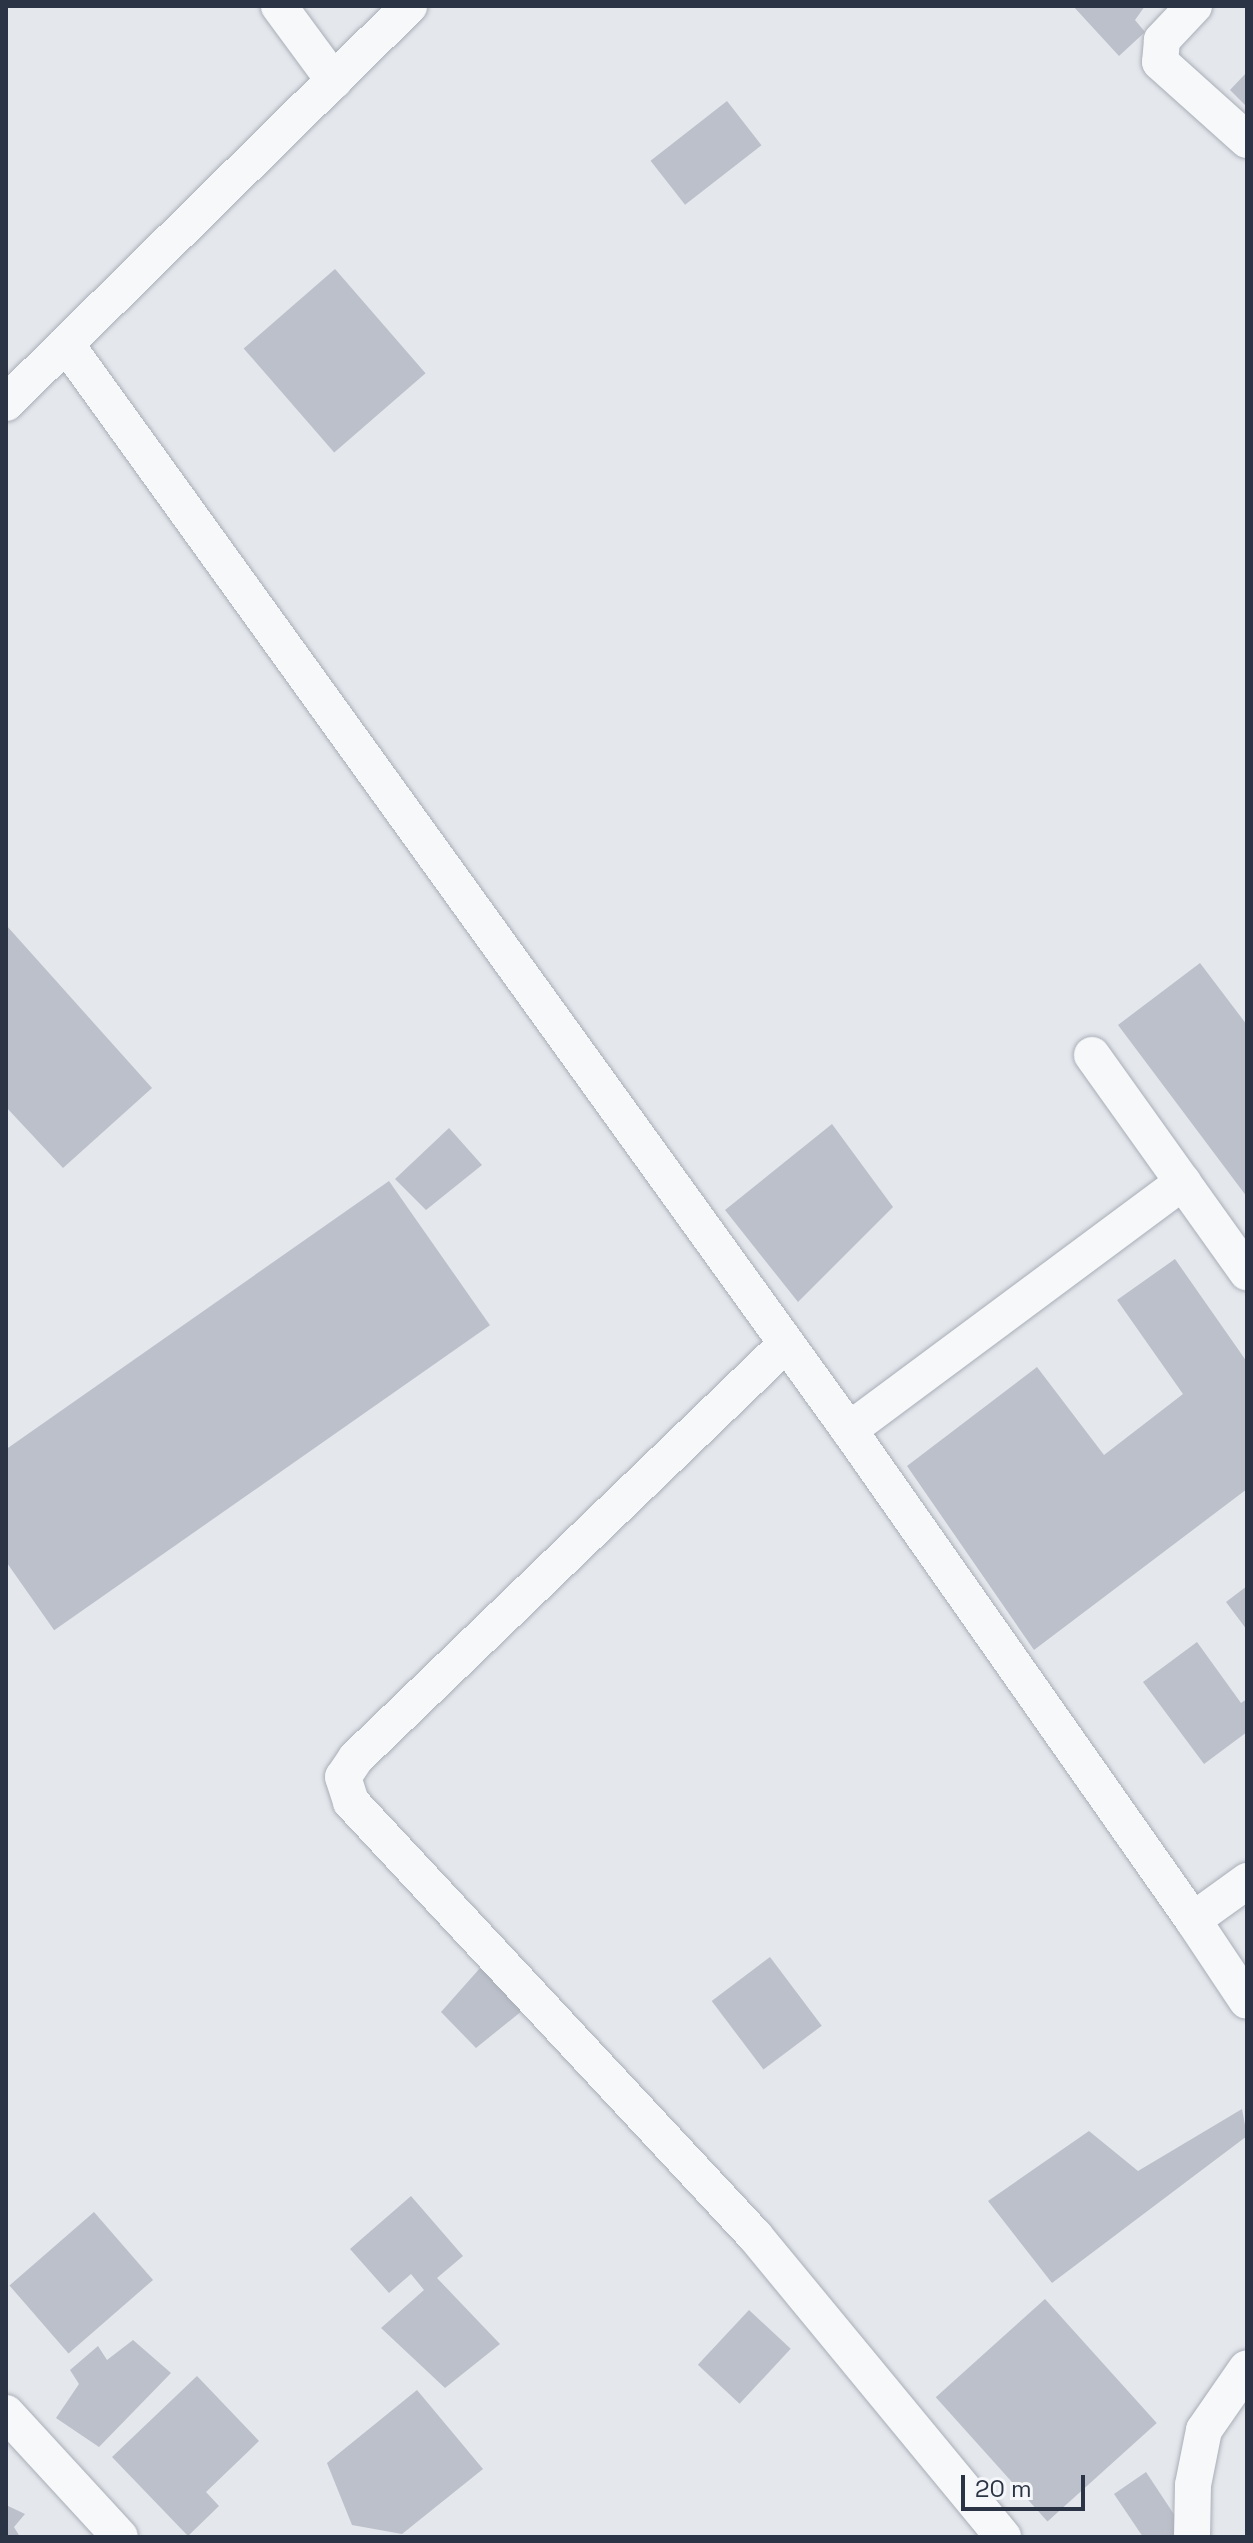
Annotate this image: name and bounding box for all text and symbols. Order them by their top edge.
scale bar [965,2459,1089,2509]
text: 20 m [975,2473,1032,2504]

